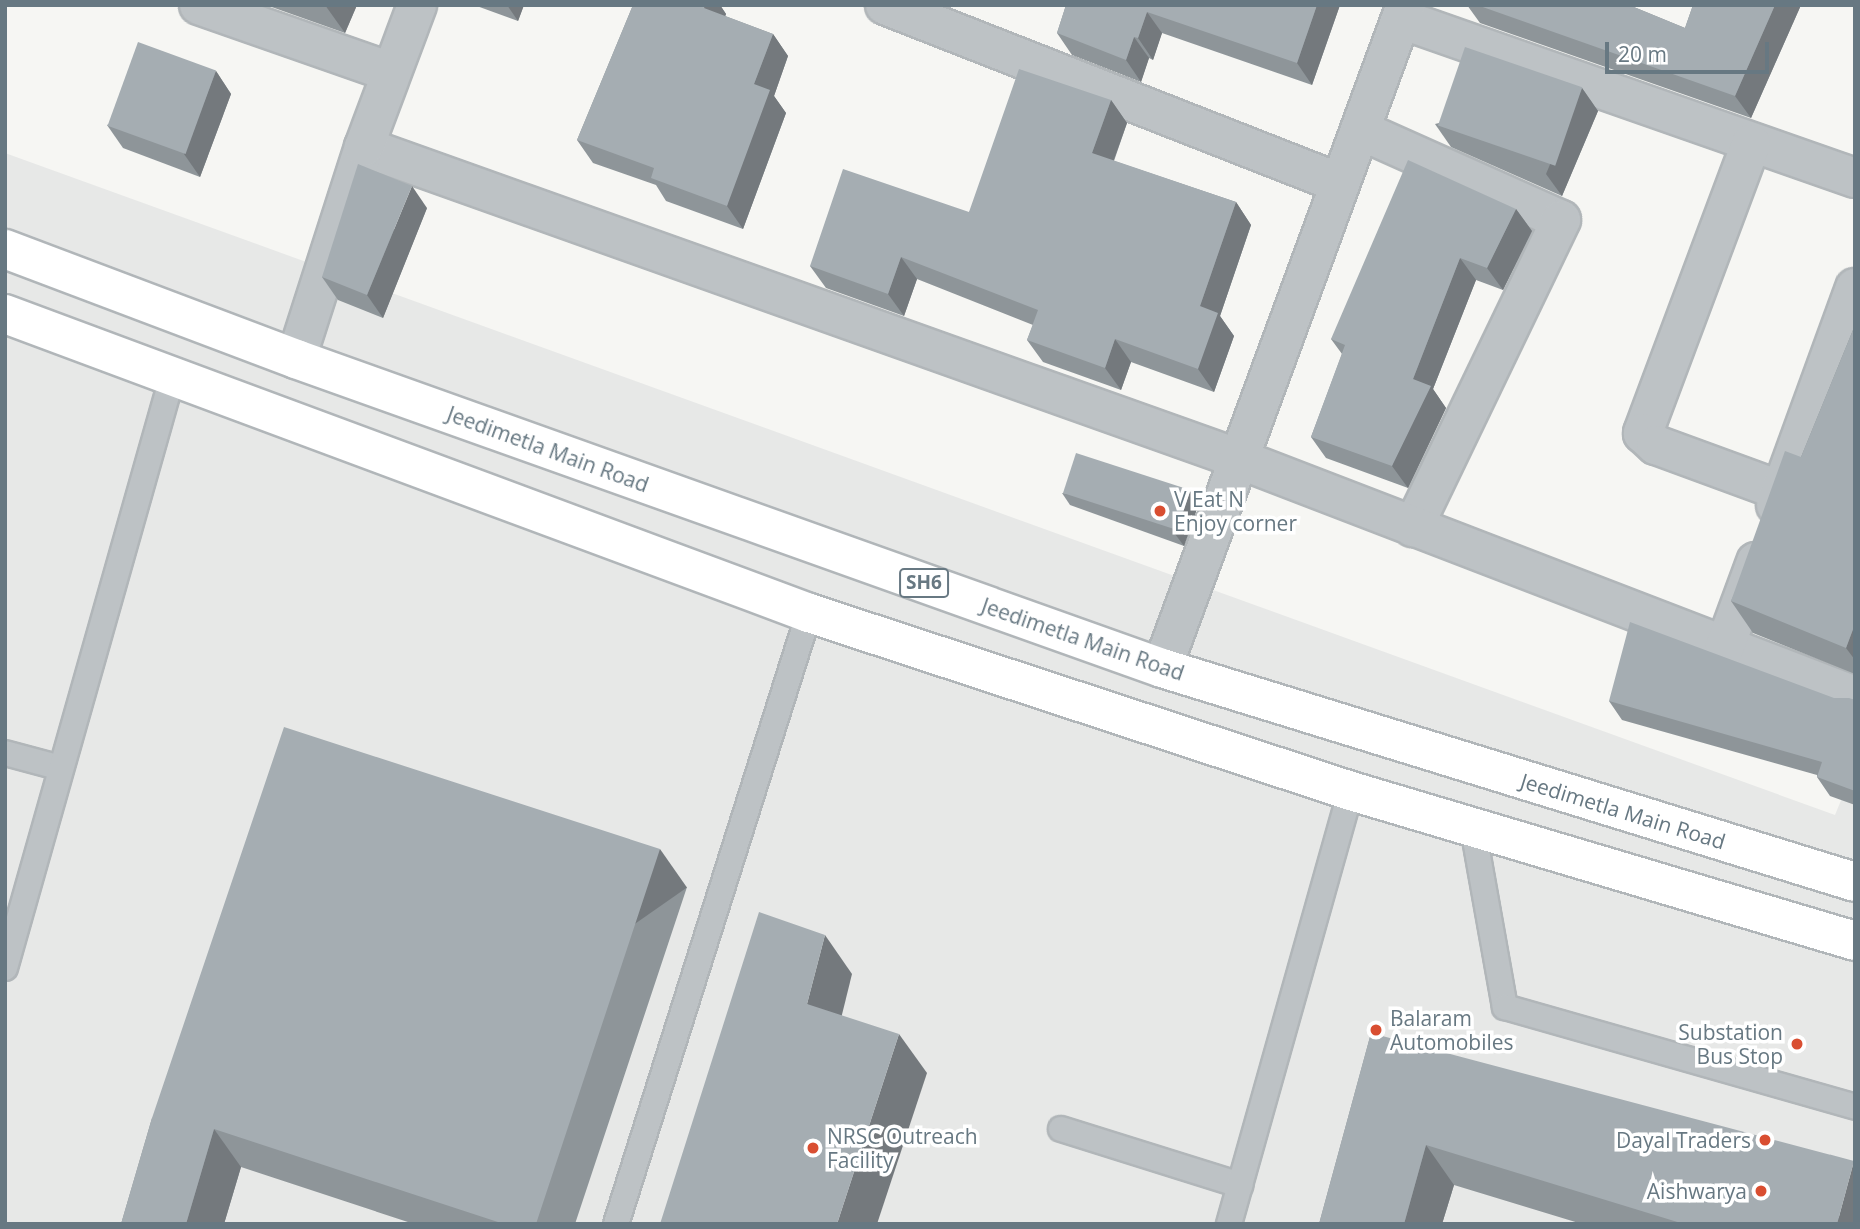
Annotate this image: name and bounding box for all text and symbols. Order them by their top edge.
scale bar [1608,28,1772,72]
text: 20 m [1618,40,1667,68]
street label: Jeedimetla Main Road [444,401,652,497]
place label: V Eat N Enjoy corner [1174,486,1297,536]
marker: V Eat N Enjoy corner [1152,503,1168,519]
road number: SH6 [898,568,950,598]
street label: Jeedimetla Main Road [978,592,1188,686]
street label: Jeedimetla Main Road [1518,768,1728,854]
place label: Balaram Automobiles [1390,1005,1514,1055]
place label: Substation Bus Stop [1678,1019,1783,1069]
marker: Balaram Automobiles [1368,1022,1384,1038]
marker: Substation Bus Stop [1789,1036,1805,1052]
place label: NRSC Outreach Facility [827,1123,978,1173]
place label: Dayal Traders [1616,1127,1751,1153]
marker: Dayal Traders [1757,1132,1773,1148]
marker: NRSC Outreach Facility [805,1140,821,1156]
place label: Aishwarya [1647,1178,1747,1204]
marker: Aishwarya [1753,1183,1769,1199]

